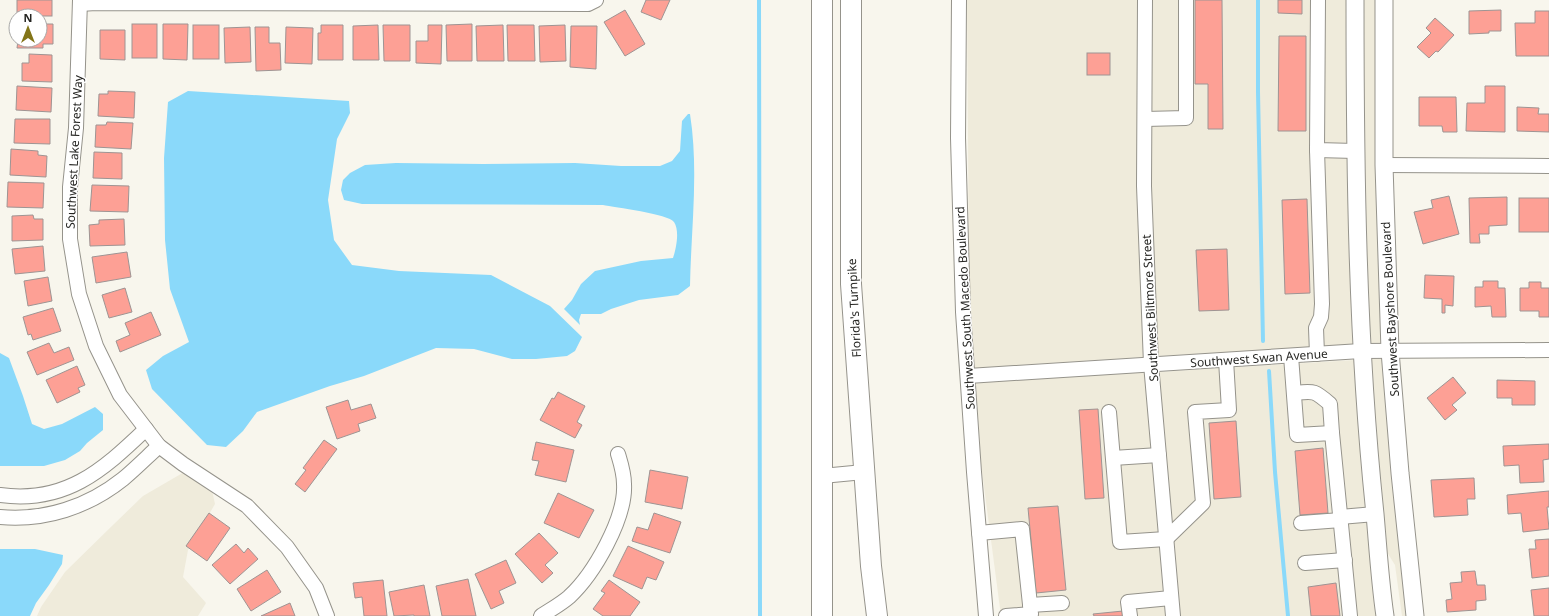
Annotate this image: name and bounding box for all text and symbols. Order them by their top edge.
north arrow [8,8,48,48]
text: N [24,10,32,25]
street label: Southwest Lake Forest Way [61,74,87,229]
street label: Southwest South Macedo Boulevard [951,206,979,410]
street label: Southwest Bayshore Boulevard [1377,221,1403,397]
street label: Southwest Biltmore Street [1138,233,1162,382]
street label: Florida's Turnpike [843,258,865,358]
street label: Southwest Swan Avenue [1190,345,1329,371]

